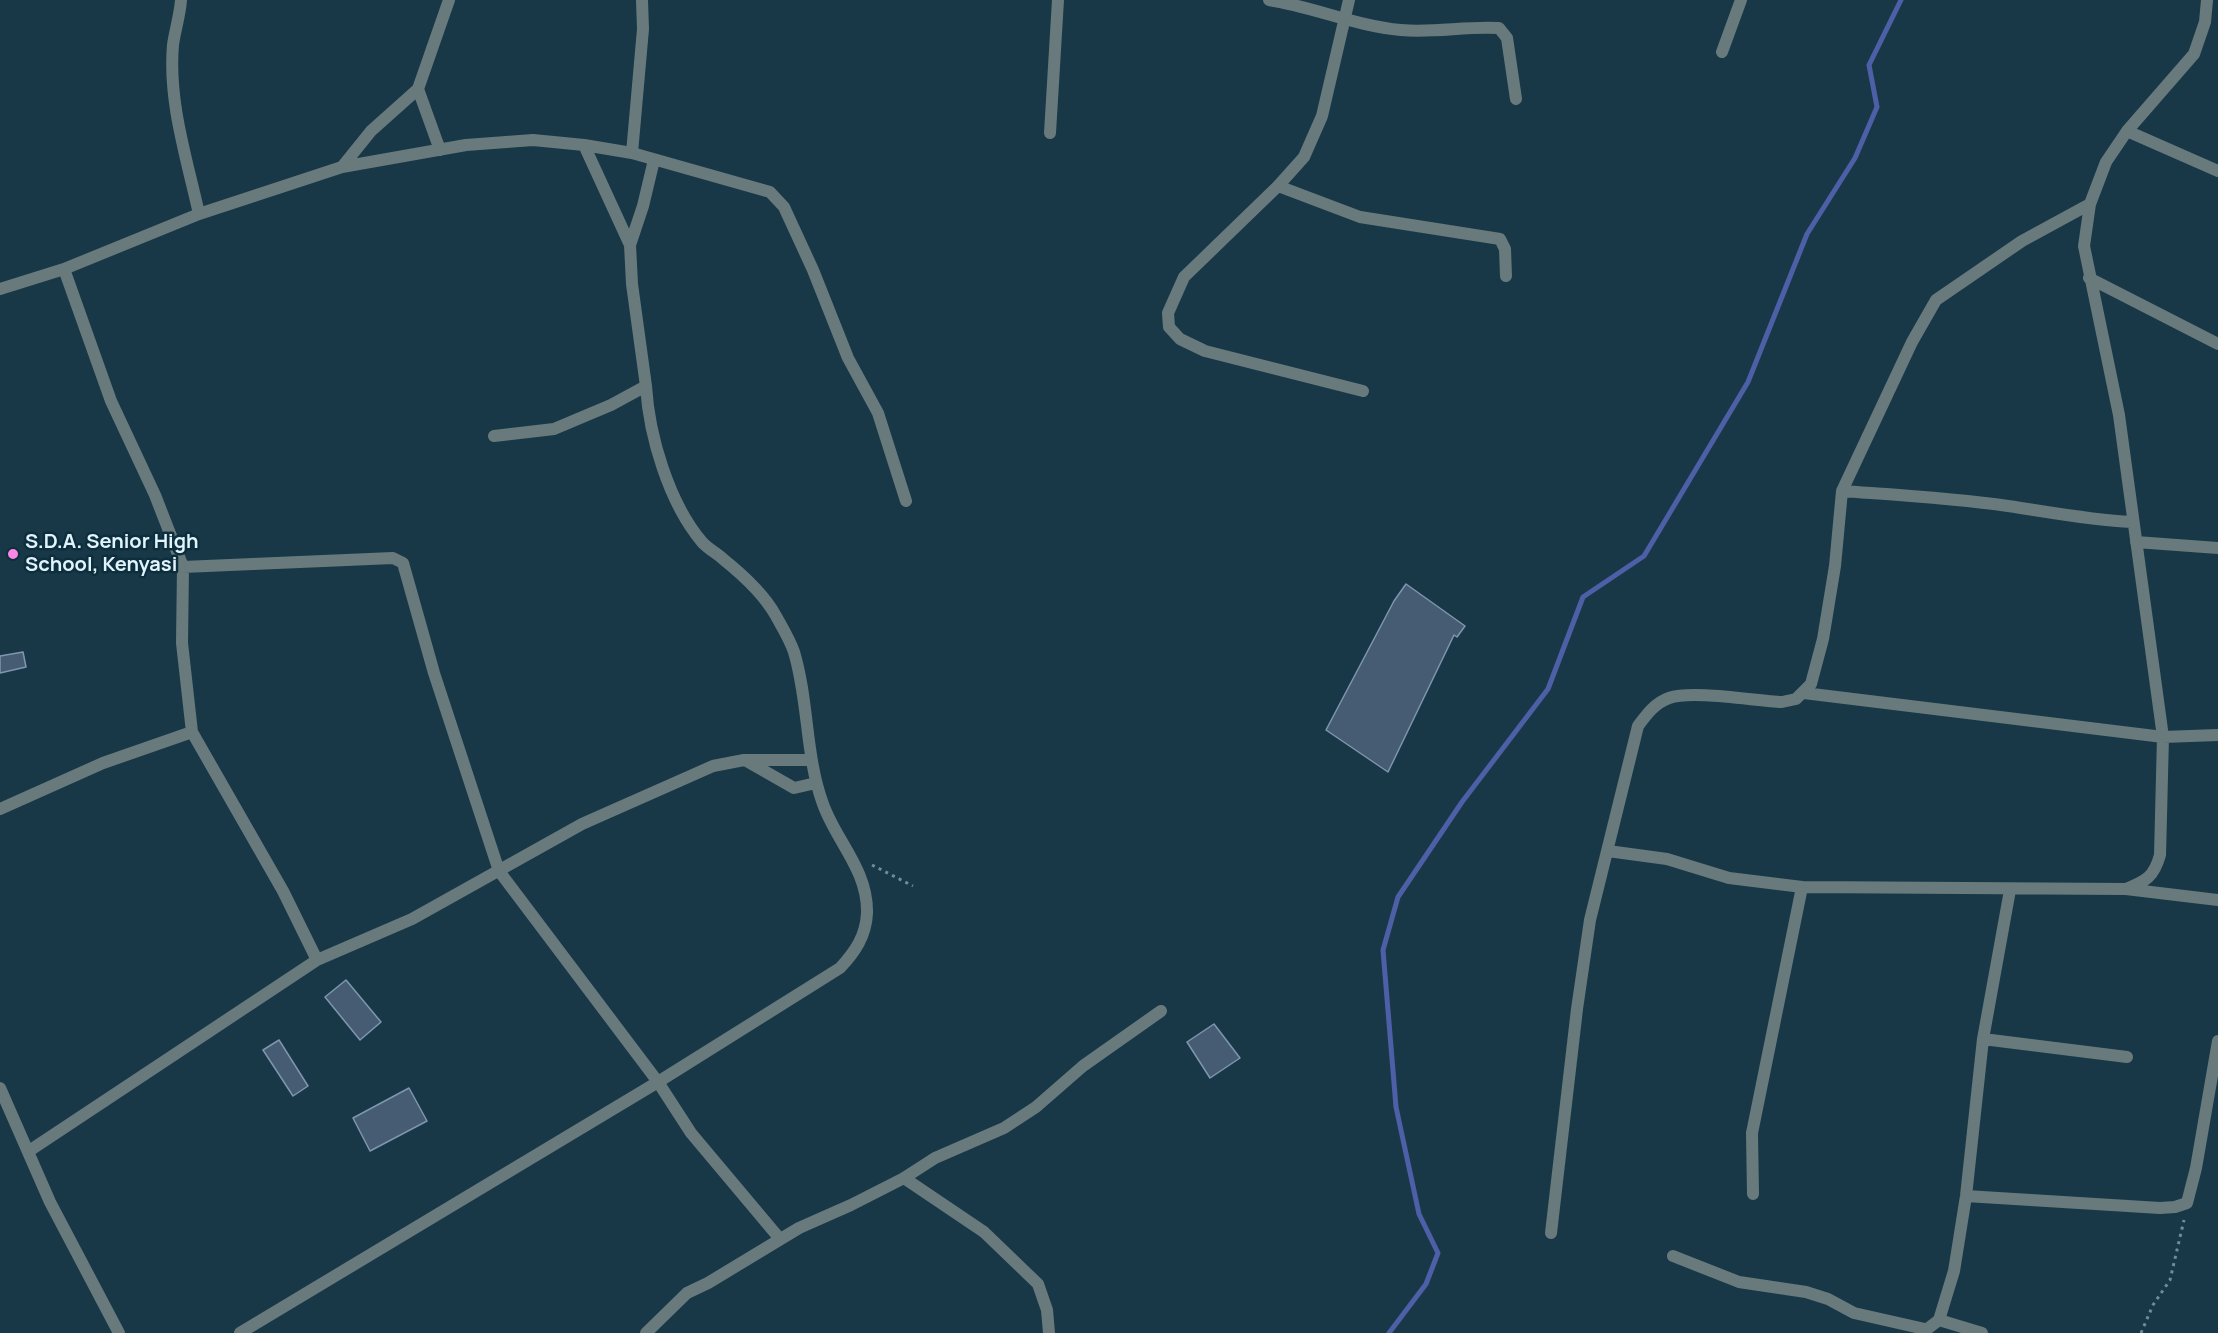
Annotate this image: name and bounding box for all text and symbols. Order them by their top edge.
place label: S.D.A. Senior High School, Kenyasi [25,530,198,577]
marker: S.D.A. Senior High School, Kenyasi [6,547,20,561]

